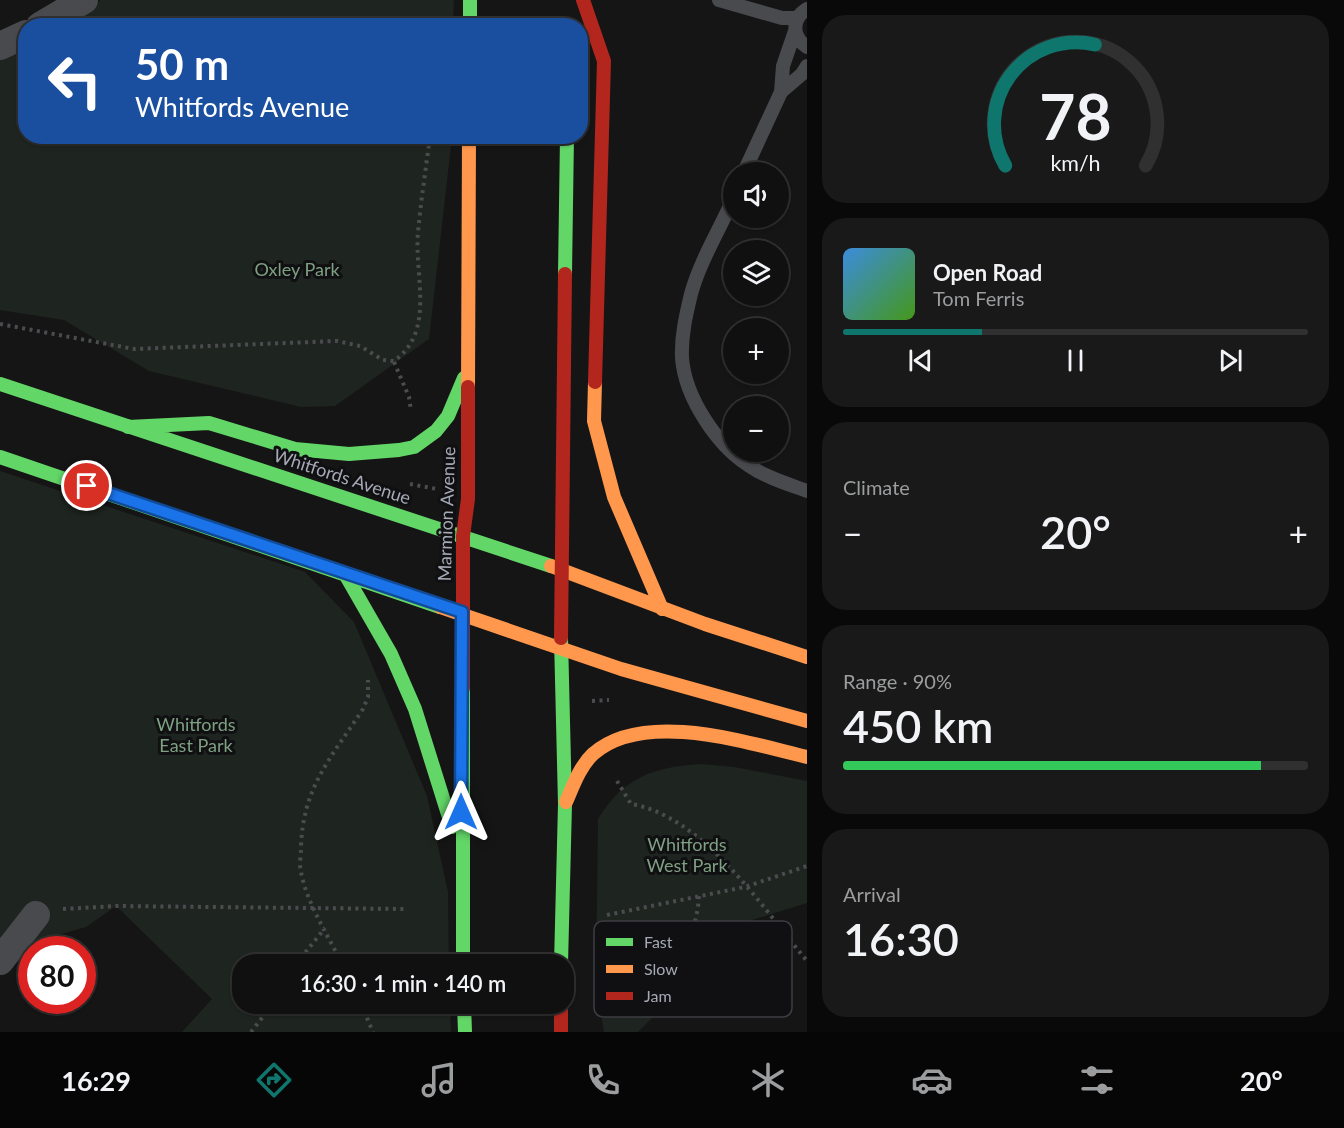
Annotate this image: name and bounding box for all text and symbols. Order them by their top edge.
text: 50 m [135,39,229,89]
icon: left [36,42,114,120]
text: 78 [1039,78,1112,153]
text: Whitfords Avenue [135,90,349,123]
text: km/h [1050,151,1101,177]
map controls [723,162,789,462]
button: sound [723,162,789,228]
button: layers [723,240,789,306]
park label: Oxley Park [254,258,340,280]
text: Open Road [933,259,1042,286]
text: Tom Ferris [933,286,1024,310]
button: + [723,318,789,384]
icon: previous [904,344,937,377]
icon: pause [1059,344,1092,377]
icon: next [1214,344,1247,377]
button: − [723,396,789,462]
street label: Whitfords Avenue [271,444,414,509]
street label: Marmion Avenue [433,446,459,582]
pin [61,460,112,511]
icon: arrive [70,469,103,502]
text: Climate [843,475,910,499]
text: 20° [1040,505,1111,559]
text: − [843,513,862,553]
text: + [1289,513,1308,553]
text: Range · 90% [843,669,952,693]
text: 450 km [843,699,993,753]
park label: Whitfords East Park [156,713,236,756]
position arrow [429,780,493,844]
park label: Whitfords West Park [646,833,728,876]
text: Arrival [843,882,901,906]
text: 16:30 [843,912,959,966]
legend [594,921,792,1017]
text: Fast [644,932,673,951]
speed limit sign: 80 [18,936,96,1014]
text: Slow [644,959,678,978]
text: 16:30 · 1 min · 140 m [300,970,506,997]
text: Jam [644,986,672,1005]
icon: directions [253,1059,295,1101]
icon: music [418,1059,460,1101]
icon: phone [582,1059,624,1101]
icon: climate [747,1059,789,1101]
icon: car [911,1059,953,1101]
icon: filters [1076,1059,1118,1101]
text: 16:29 [61,1064,131,1097]
text: 20° [1240,1064,1283,1097]

